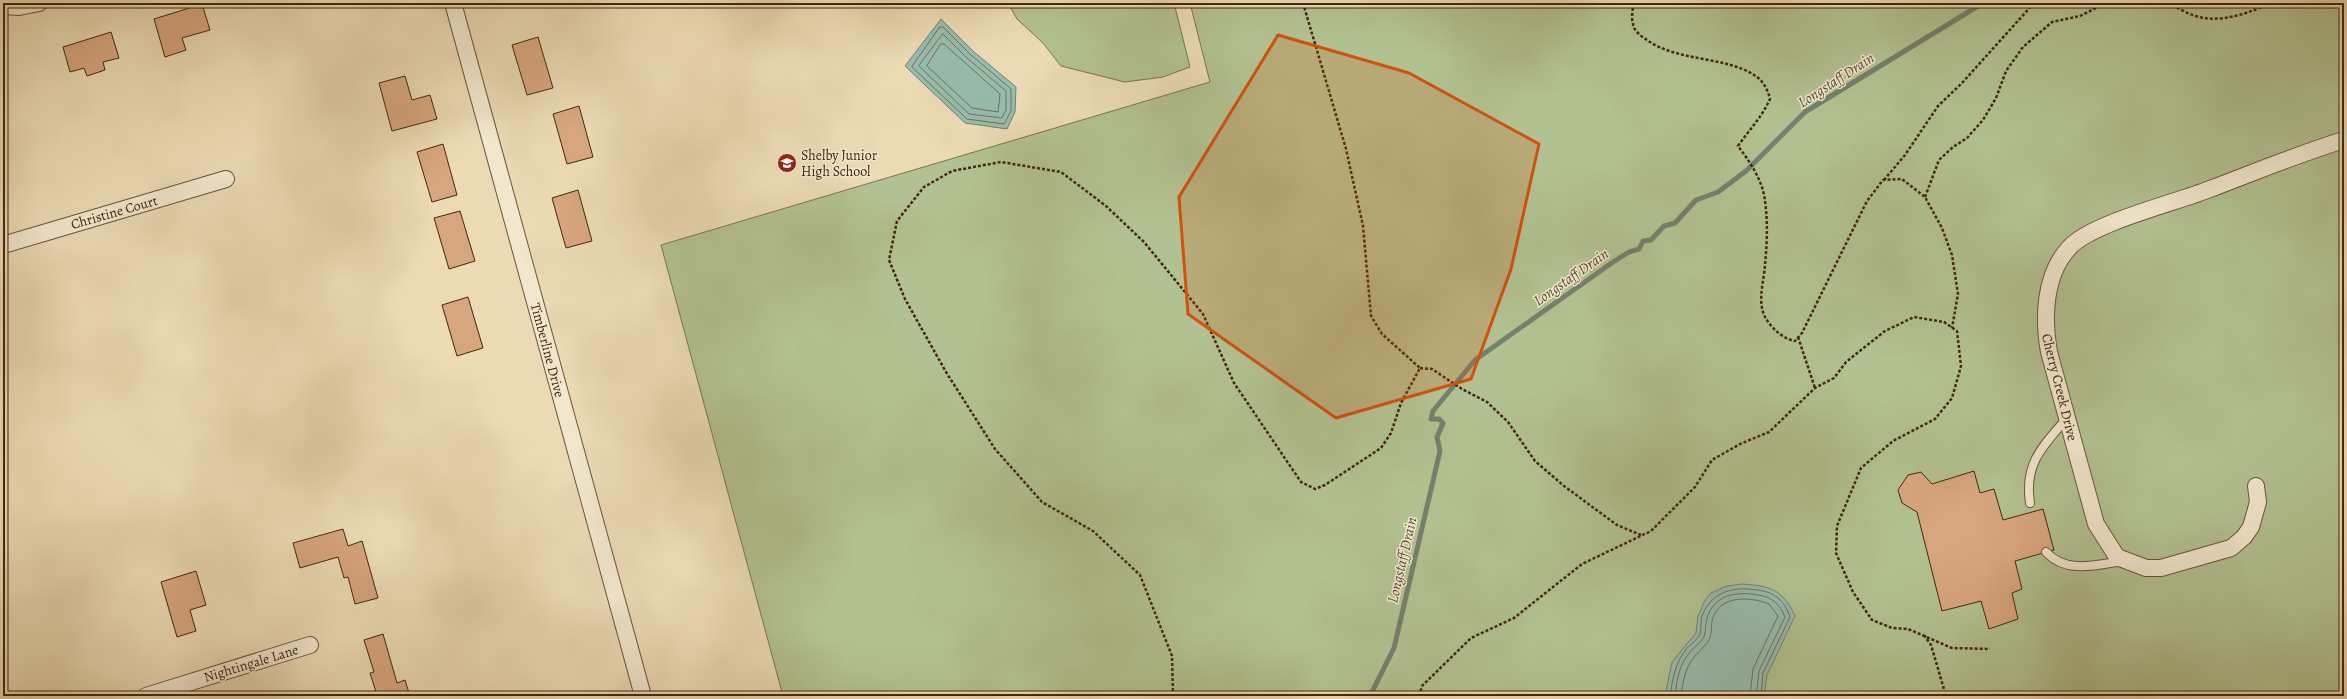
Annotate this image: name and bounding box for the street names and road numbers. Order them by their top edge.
street label: Christine Court [69,191,160,234]
street label: Timberline Drive [526,301,569,399]
street label: Cherry Creek Drive [2037,332,2082,443]
street label: Nightingale Lane [202,640,301,687]

